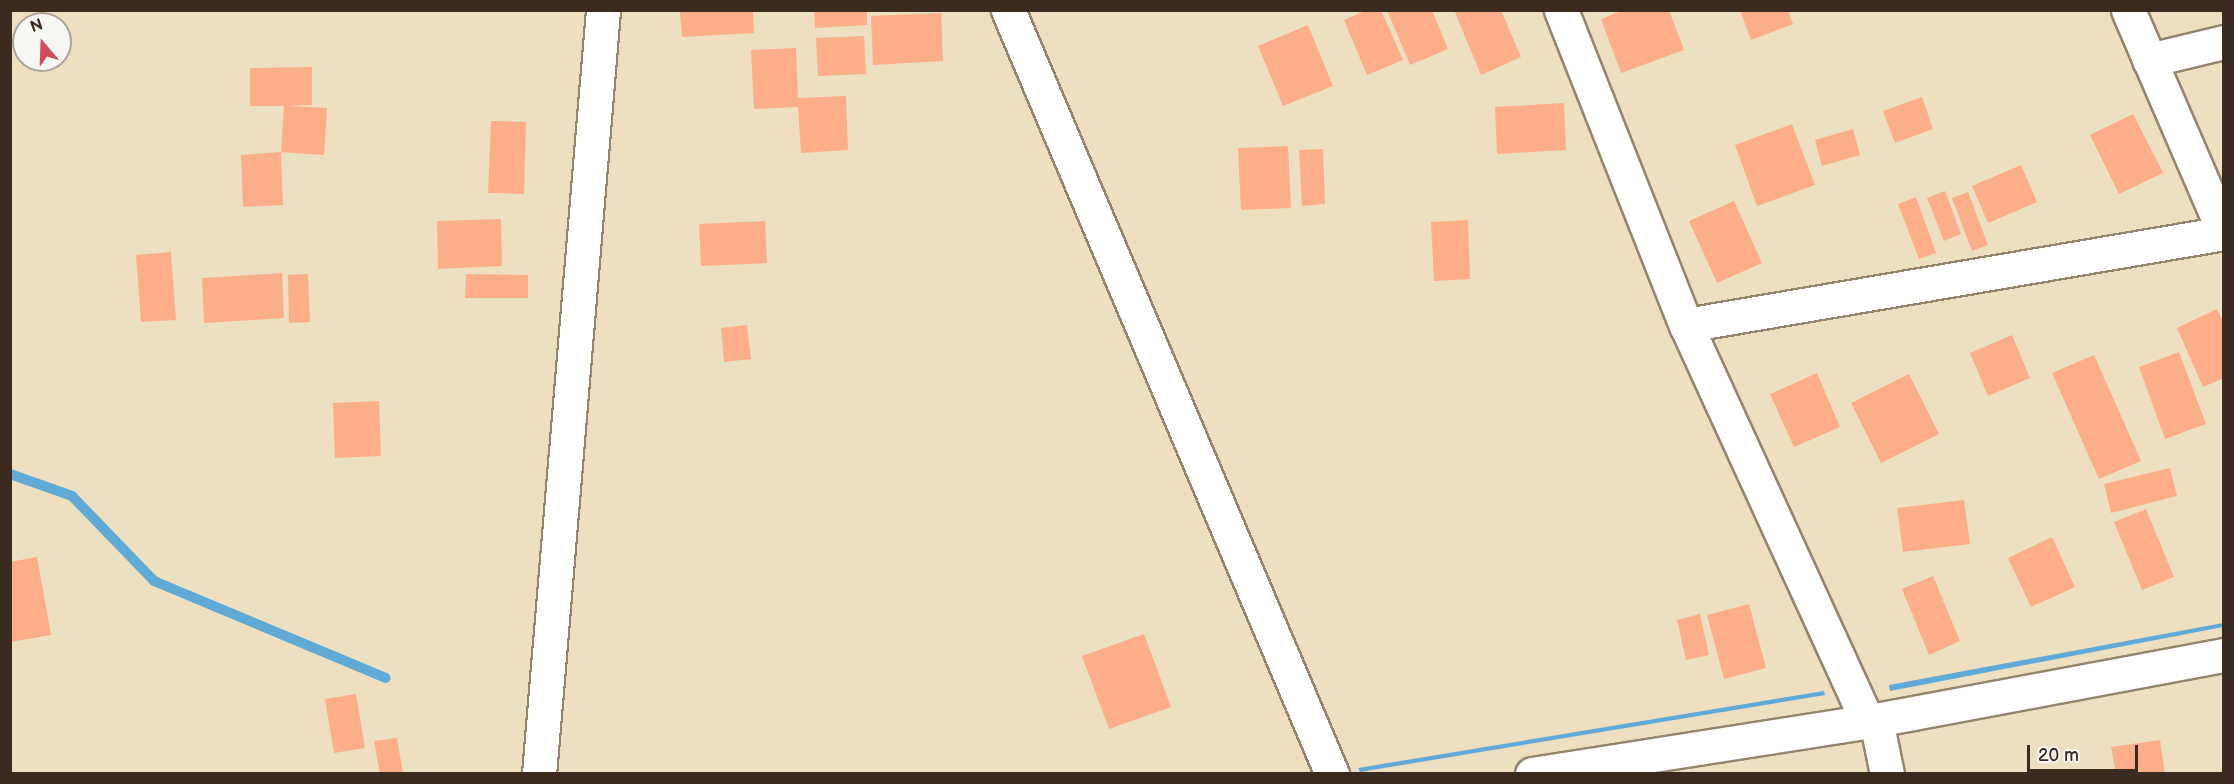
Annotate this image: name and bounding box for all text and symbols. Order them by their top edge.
north arrow [12,12,72,72]
text: N [28,15,45,37]
scale bar [2030,733,2141,771]
text: 20 m [2038,745,2079,766]

